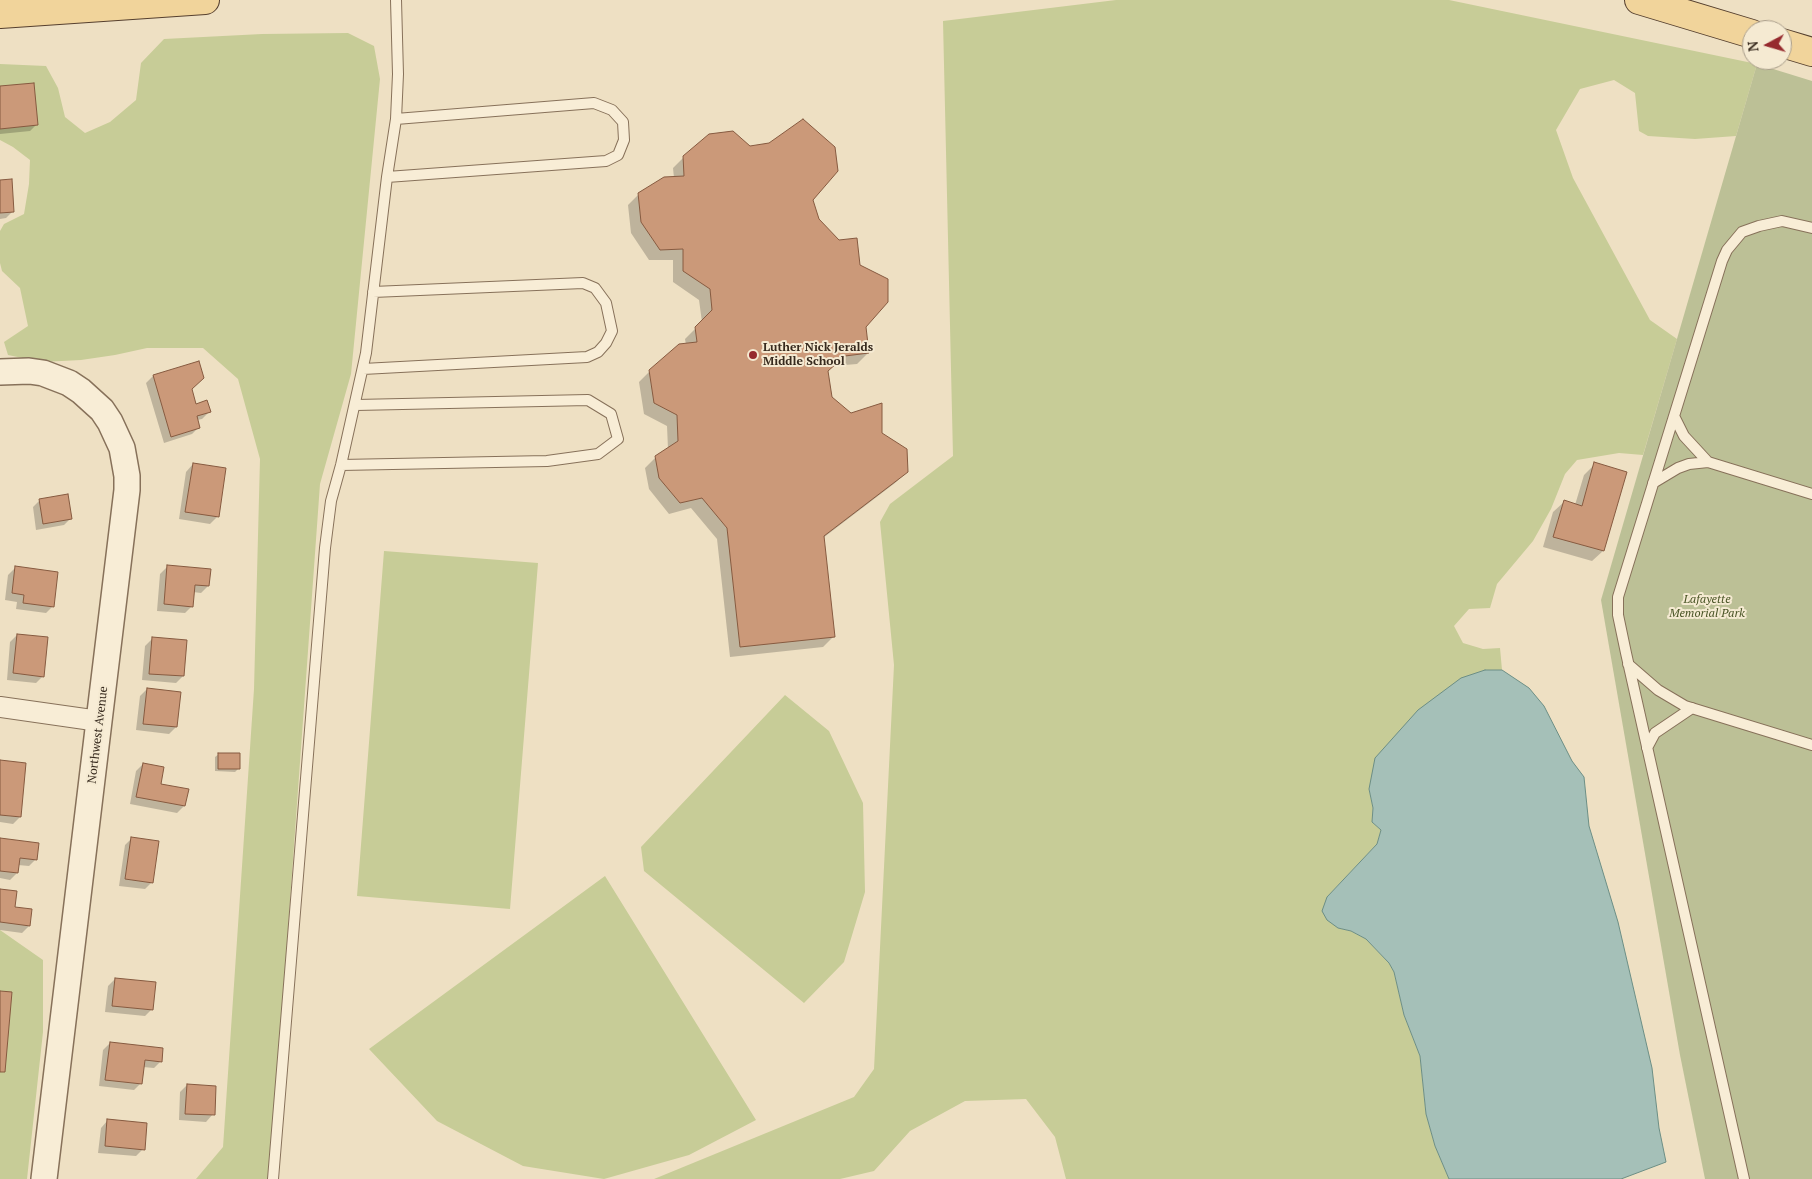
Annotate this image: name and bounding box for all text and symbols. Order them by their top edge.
north arrow [1742,20,1792,70]
text: N [1743,40,1763,53]
place label: Luther Nick Jeralds Middle School [763,341,873,369]
marker: Luther Nick Jeralds Middle School [747,349,759,361]
park label: Lafayette Memorial Park [1669,593,1745,621]
street label: Northwest Avenue [85,685,111,785]

